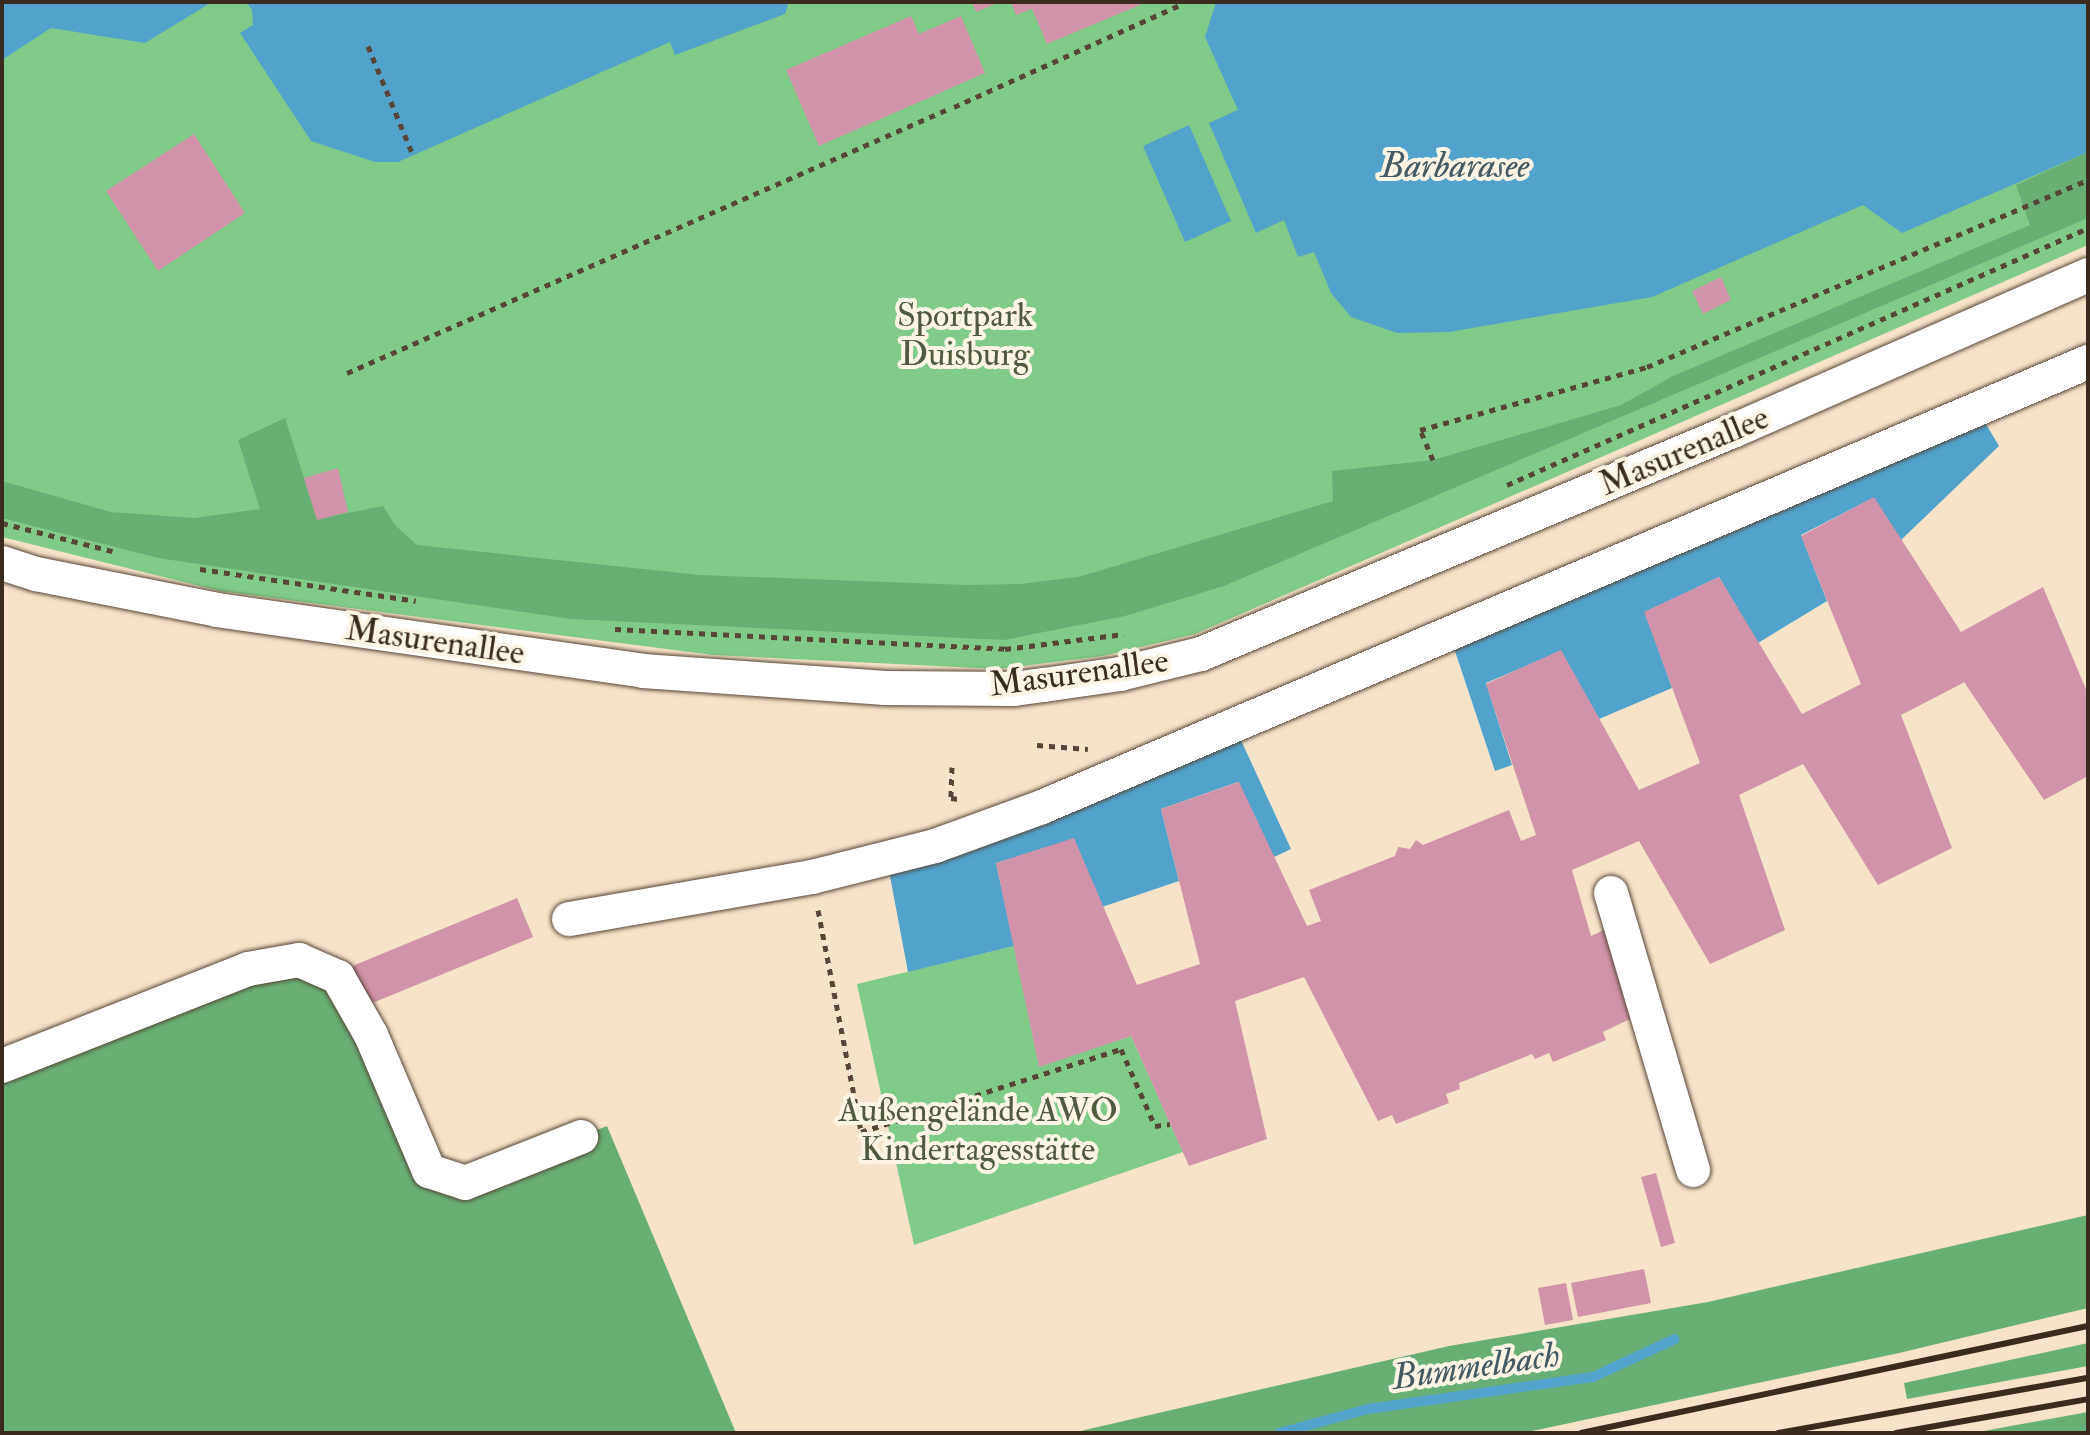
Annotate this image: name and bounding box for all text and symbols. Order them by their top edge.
water label: Barbarasee [1381,144,1529,188]
park label: Sportpark Duisburg [897,295,1033,374]
street label: Masurenallee [1593,397,1775,505]
street label: Masurenallee [343,608,527,674]
street label: Masurenallee [987,640,1171,706]
park label: Außengelände AWO Kindertagesstätte [838,1090,1118,1170]
water label: Bummelbach [1390,1333,1562,1399]

